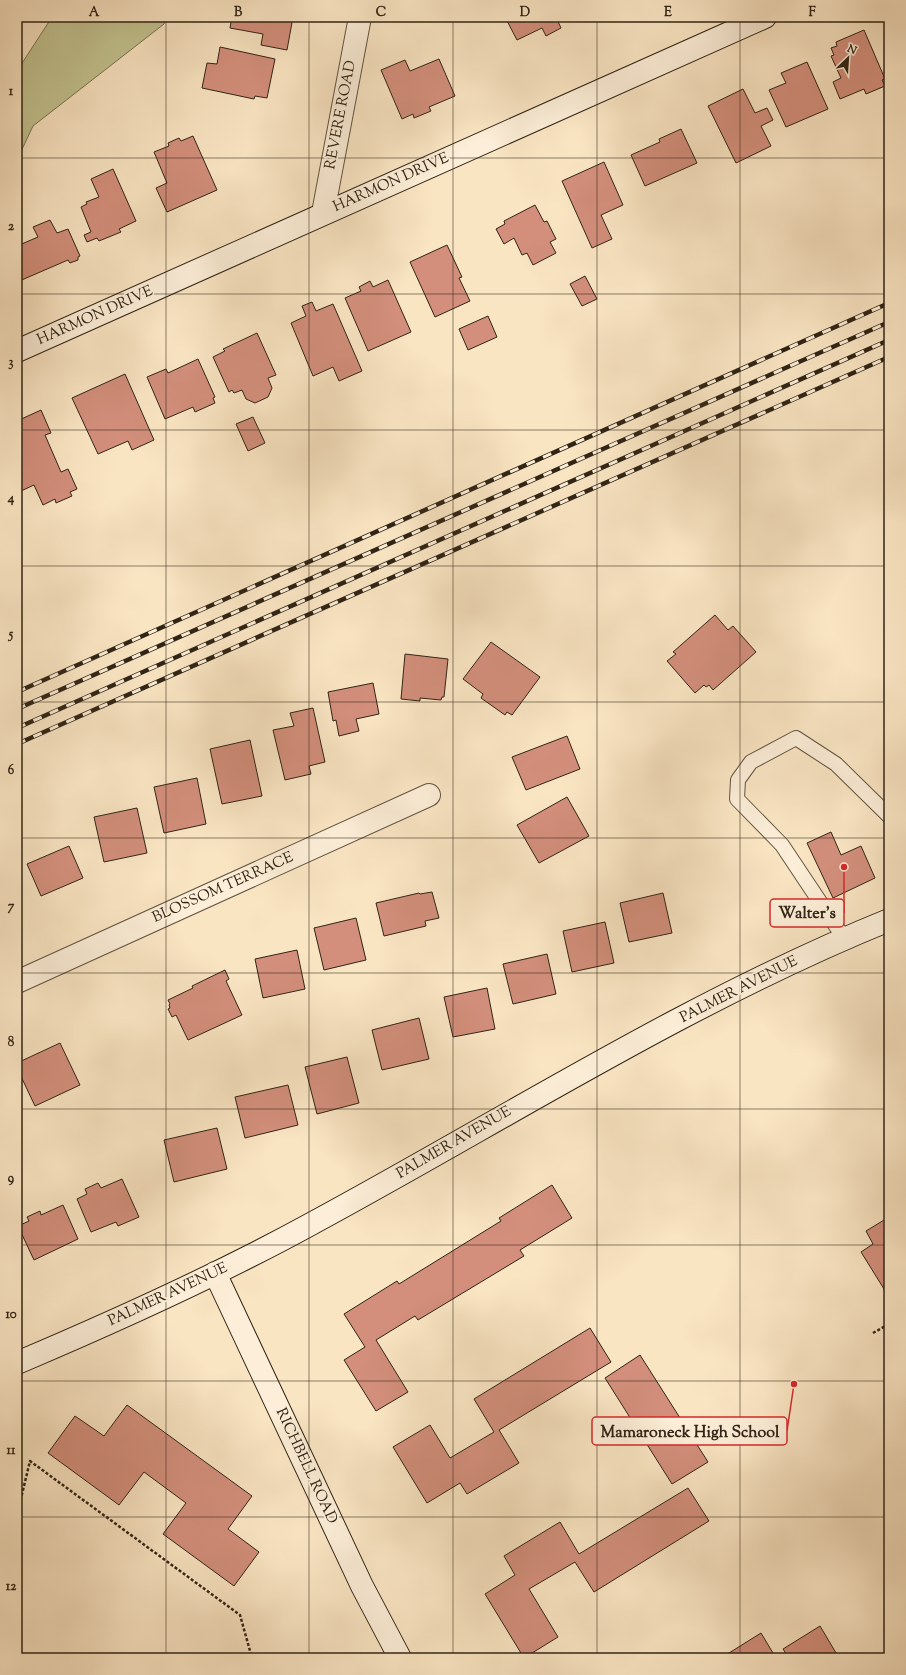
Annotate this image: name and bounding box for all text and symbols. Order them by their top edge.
text: A [89,4,100,22]
text: B [234,4,243,22]
text: C [376,4,386,22]
text: D [520,4,530,22]
text: E [664,4,672,22]
text: F [808,4,816,22]
north arrow [828,38,868,78]
text: N [844,40,859,59]
street label: REVERE ROAD [320,59,362,171]
text: 1 [9,83,14,101]
street label: HARMON DRIVE [330,148,452,218]
text: 2 [8,218,15,236]
street label: HARMON DRIVE [34,281,156,351]
text: 3 [8,354,14,372]
text: 4 [7,490,15,508]
text: 5 [8,626,14,644]
text: 6 [8,762,15,780]
street label: BLOSSOM TERRACE [149,847,297,929]
text: 7 [8,898,15,916]
callout: Walter’s [770,899,844,927]
text: Walter’s [778,903,836,926]
street label: PALMER AVENUE [676,951,802,1029]
text: 8 [8,1034,15,1052]
street label: PALMER AVENUE [393,1102,515,1184]
text: 9 [8,1170,15,1188]
street label: PALMER AVENUE [105,1258,231,1332]
text: 10 [5,1306,17,1324]
street label: RICHBELL ROAD [270,1405,342,1528]
callout: Mamaroneck High School [592,1417,787,1445]
text: Mamaroneck High School [601,1422,780,1445]
text: 11 [7,1442,16,1460]
text: 12 [6,1578,17,1596]

